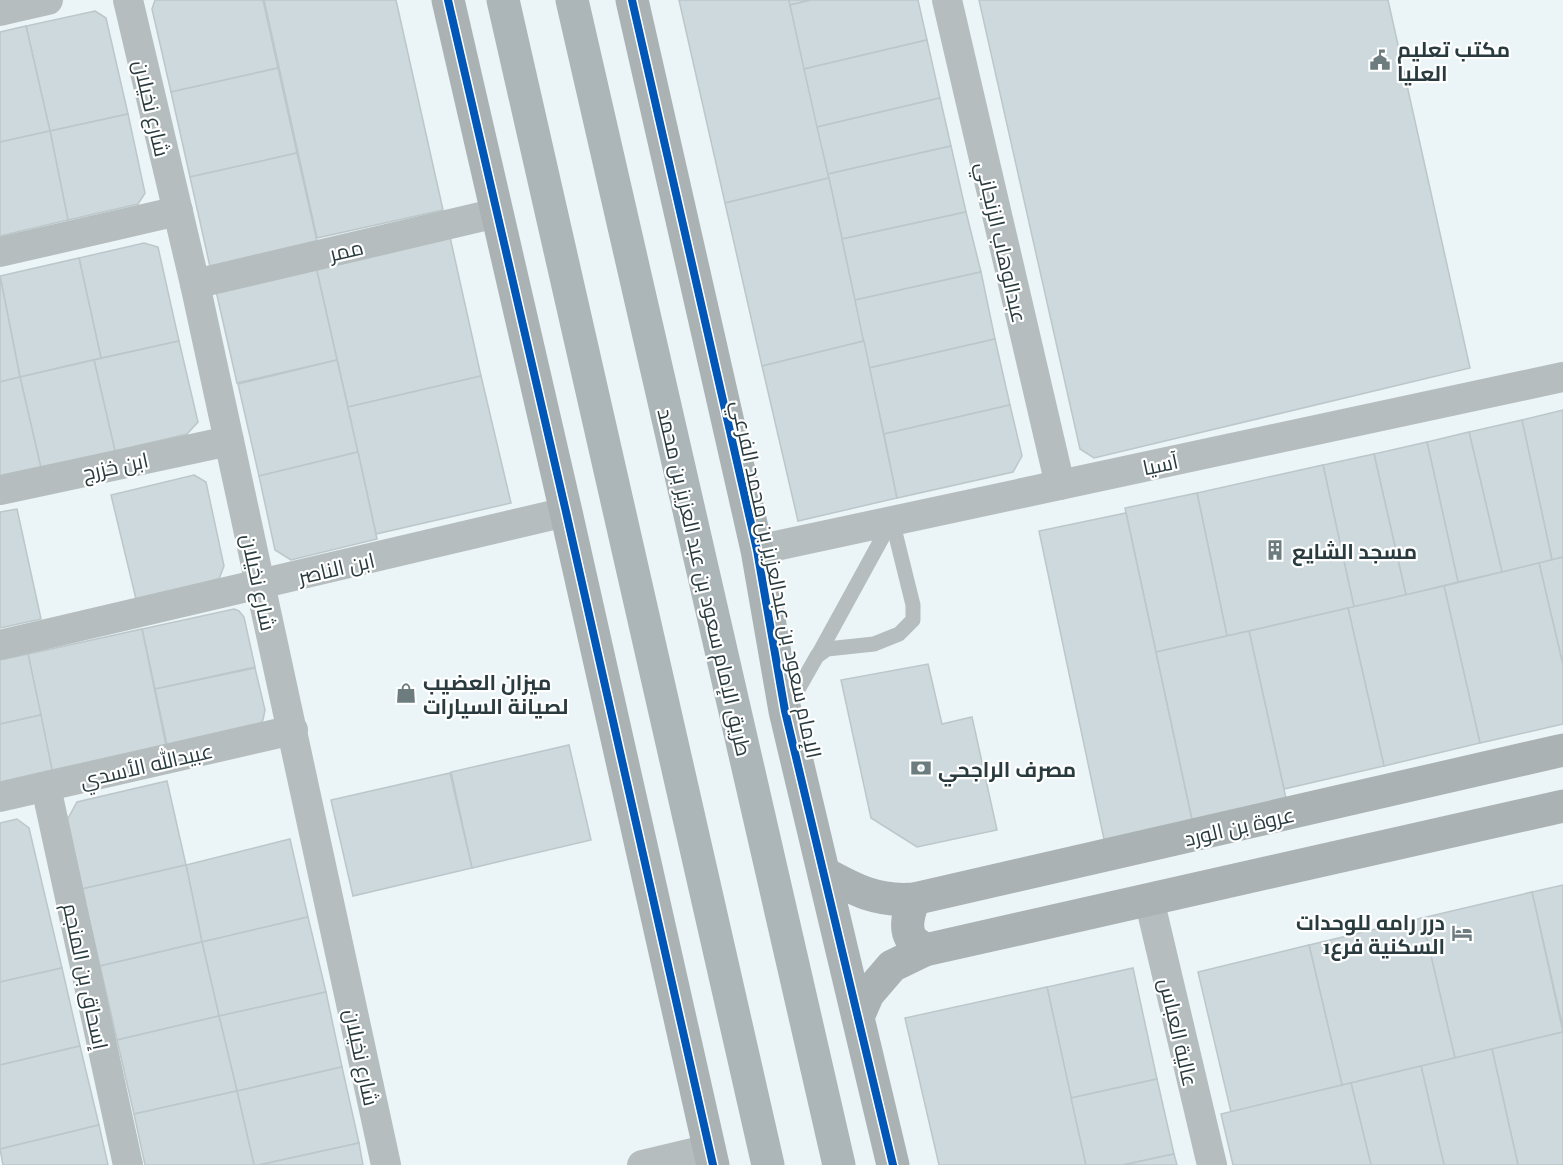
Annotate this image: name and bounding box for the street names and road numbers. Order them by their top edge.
street label: شارع نخيلان [126,57,178,160]
street label: عبدالوهاب الزنجاني [967,159,1035,326]
street label: ممر [325,232,366,267]
street label: الإمام سعود بن عبدالعزيز بن محمد الفرعي [722,398,830,761]
street label: طريق الإمام سعود بن عبد العزيز بن محمد [650,405,760,759]
street label: ابن خزرج [79,444,151,488]
street label: آسيا [1140,446,1181,480]
street label: شارع نخيلان [234,531,284,633]
street label: ابن الناصر [294,545,377,591]
street label: عبيدالله الأسدي [77,735,216,797]
street label: عروة بن الورد [1181,799,1297,852]
street label: إسحاق بن المنجم [56,900,116,1052]
street label: عالية العباس [1153,975,1206,1089]
street label: شارع نخيلان [337,1006,387,1108]

